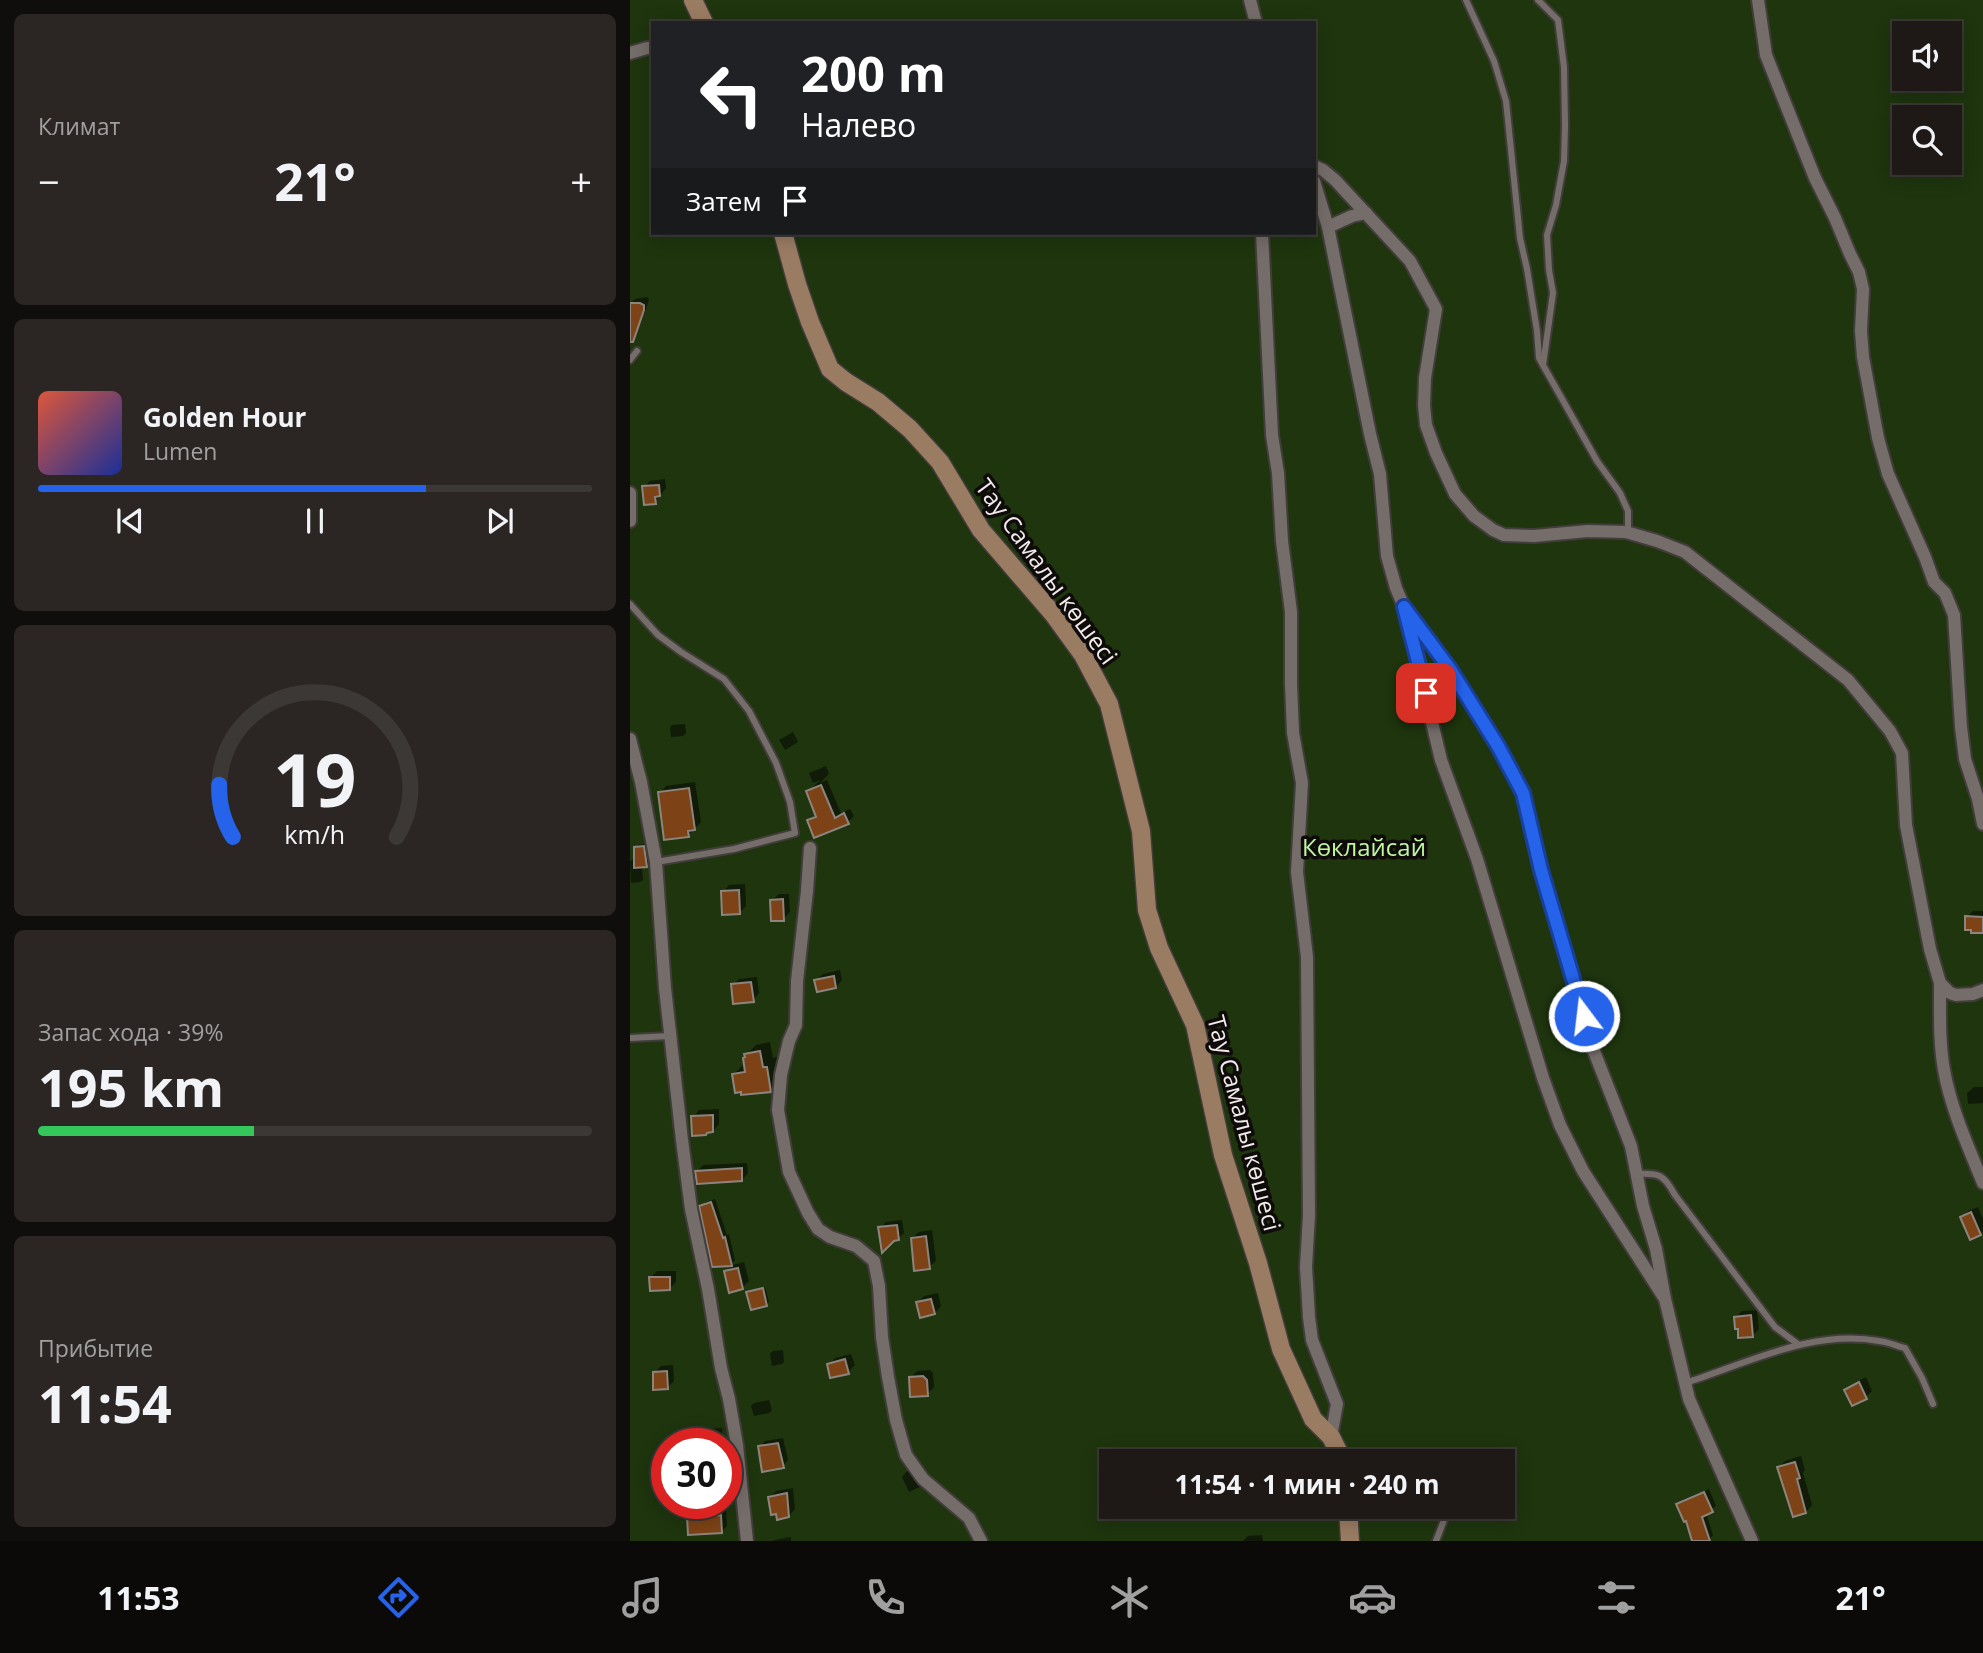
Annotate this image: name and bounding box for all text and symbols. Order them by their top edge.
map controls [1892,21,1962,175]
button: sound [1892,21,1962,91]
text: 200 m [801,40,946,106]
icon: left [686,49,777,140]
text: Налево [801,103,916,146]
button: search [1892,105,1962,175]
text: Климат [38,110,120,142]
text: 21° [274,145,356,216]
text: − [38,155,60,207]
text: + [570,155,592,207]
icon: arrive [776,182,814,220]
text: Затем [686,183,762,219]
text: Golden Hour [143,399,306,435]
text: Lumen [143,435,217,467]
street label: Тау Самалы көшесі [968,472,1126,670]
icon: previous [111,502,149,540]
icon: pause [296,502,334,540]
icon: next [481,502,519,540]
pin [1396,663,1456,723]
icon: arrive [1407,674,1445,712]
text: 19 [273,729,357,828]
text: km/h [285,816,345,850]
park label: Көклайсай [1302,830,1426,863]
position arrow [1547,979,1621,1053]
street label: Тау Самалы көшесі [1200,1012,1290,1234]
text: Запас хода · 39% [38,1016,223,1048]
text: 195 km [38,1051,224,1122]
text: Прибытие [38,1332,153,1364]
text: 11:54 [38,1367,172,1438]
speed limit sign: 30 [651,1428,742,1519]
text: 11:54 · 1 мин · 240 m [1174,1466,1440,1502]
icon: directions [374,1573,423,1622]
icon: music [618,1573,667,1622]
icon: phone [861,1573,910,1622]
icon: climate [1105,1573,1154,1622]
icon: car [1348,1573,1397,1622]
icon: filters [1592,1573,1641,1622]
text: 11:53 [97,1576,180,1619]
text: 21° [1835,1576,1886,1619]

